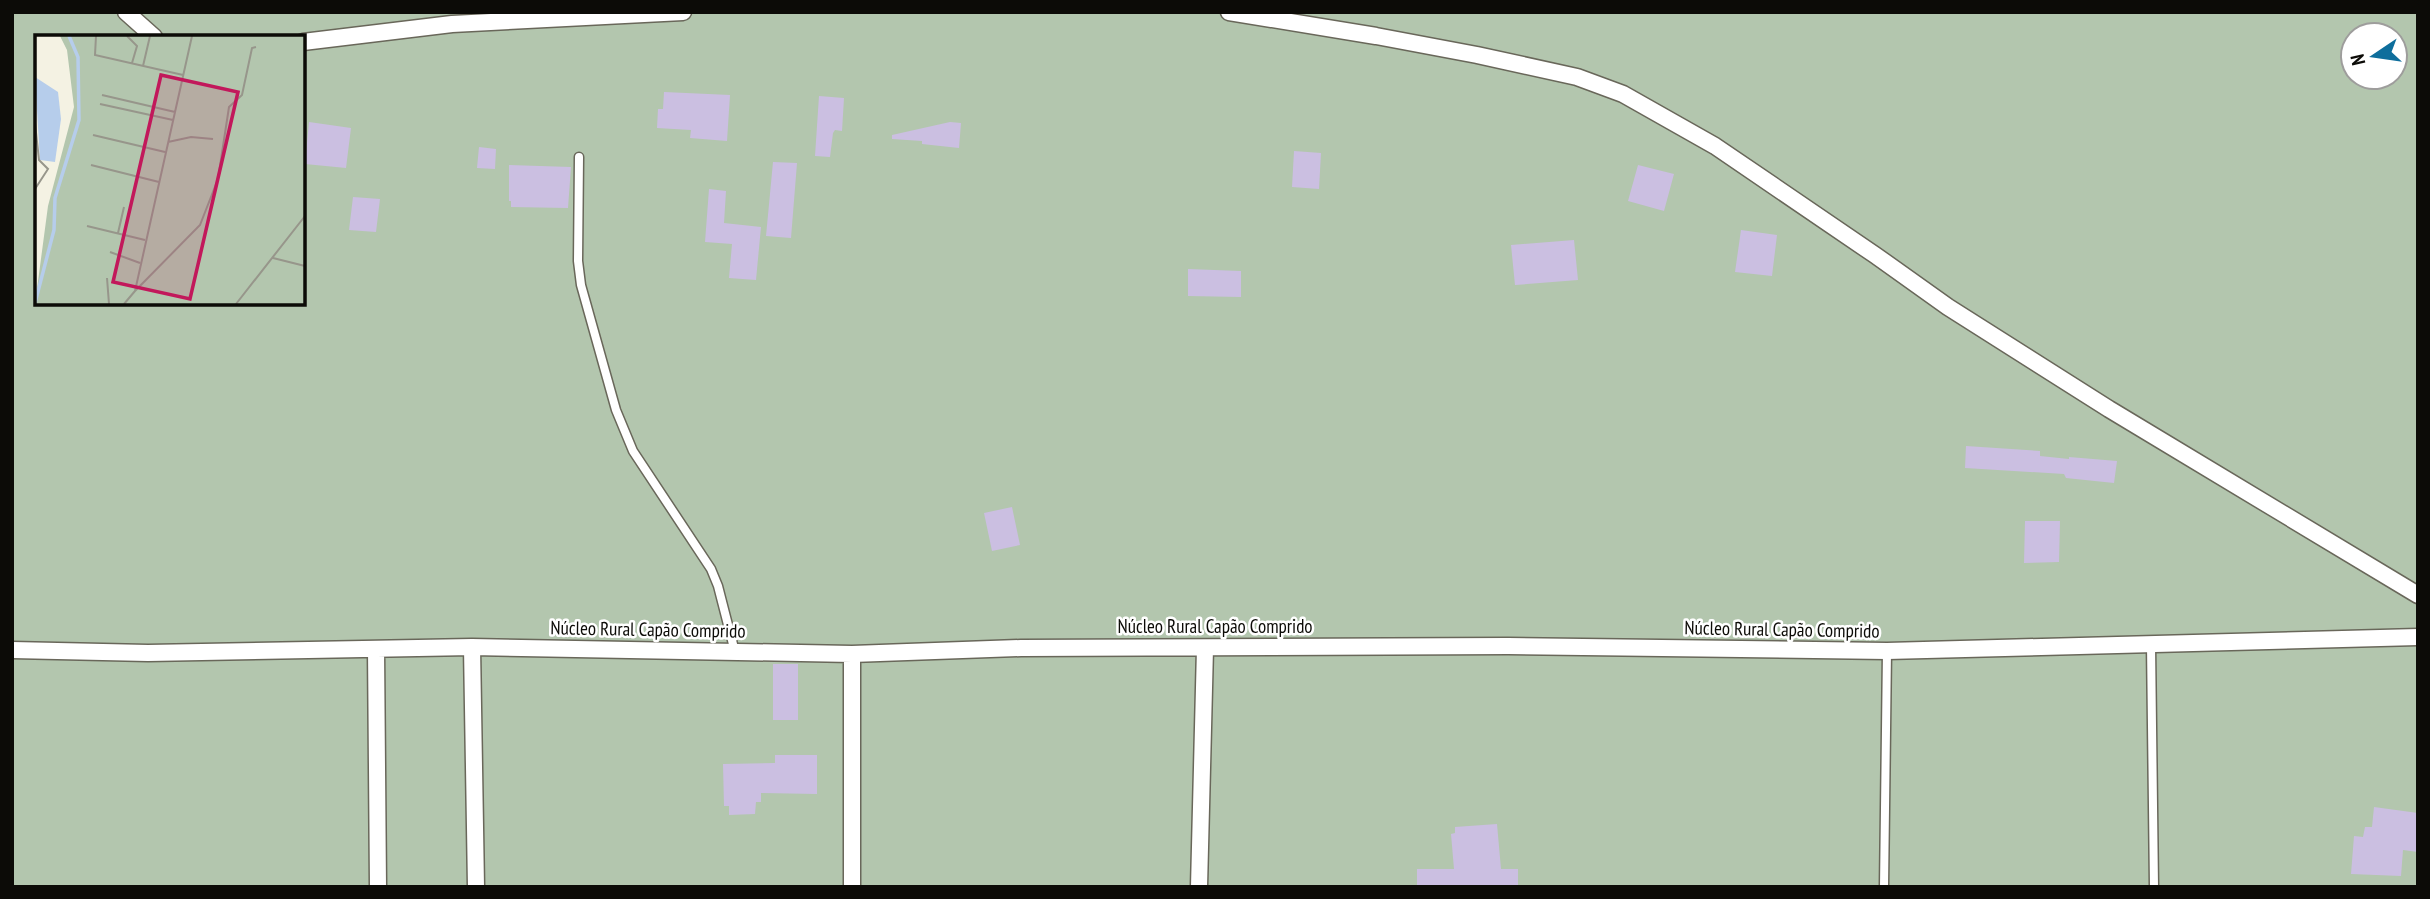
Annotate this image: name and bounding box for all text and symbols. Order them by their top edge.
north arrow [2339,21,2409,91]
inset map [35,35,304,304]
text: N [2345,52,2370,68]
street label: Núcleo Rural Capão Comprido [1117,614,1313,638]
street label: Núcleo Rural Capão Comprido [550,615,746,643]
street label: Núcleo Rural Capão Comprido [1684,615,1880,643]

